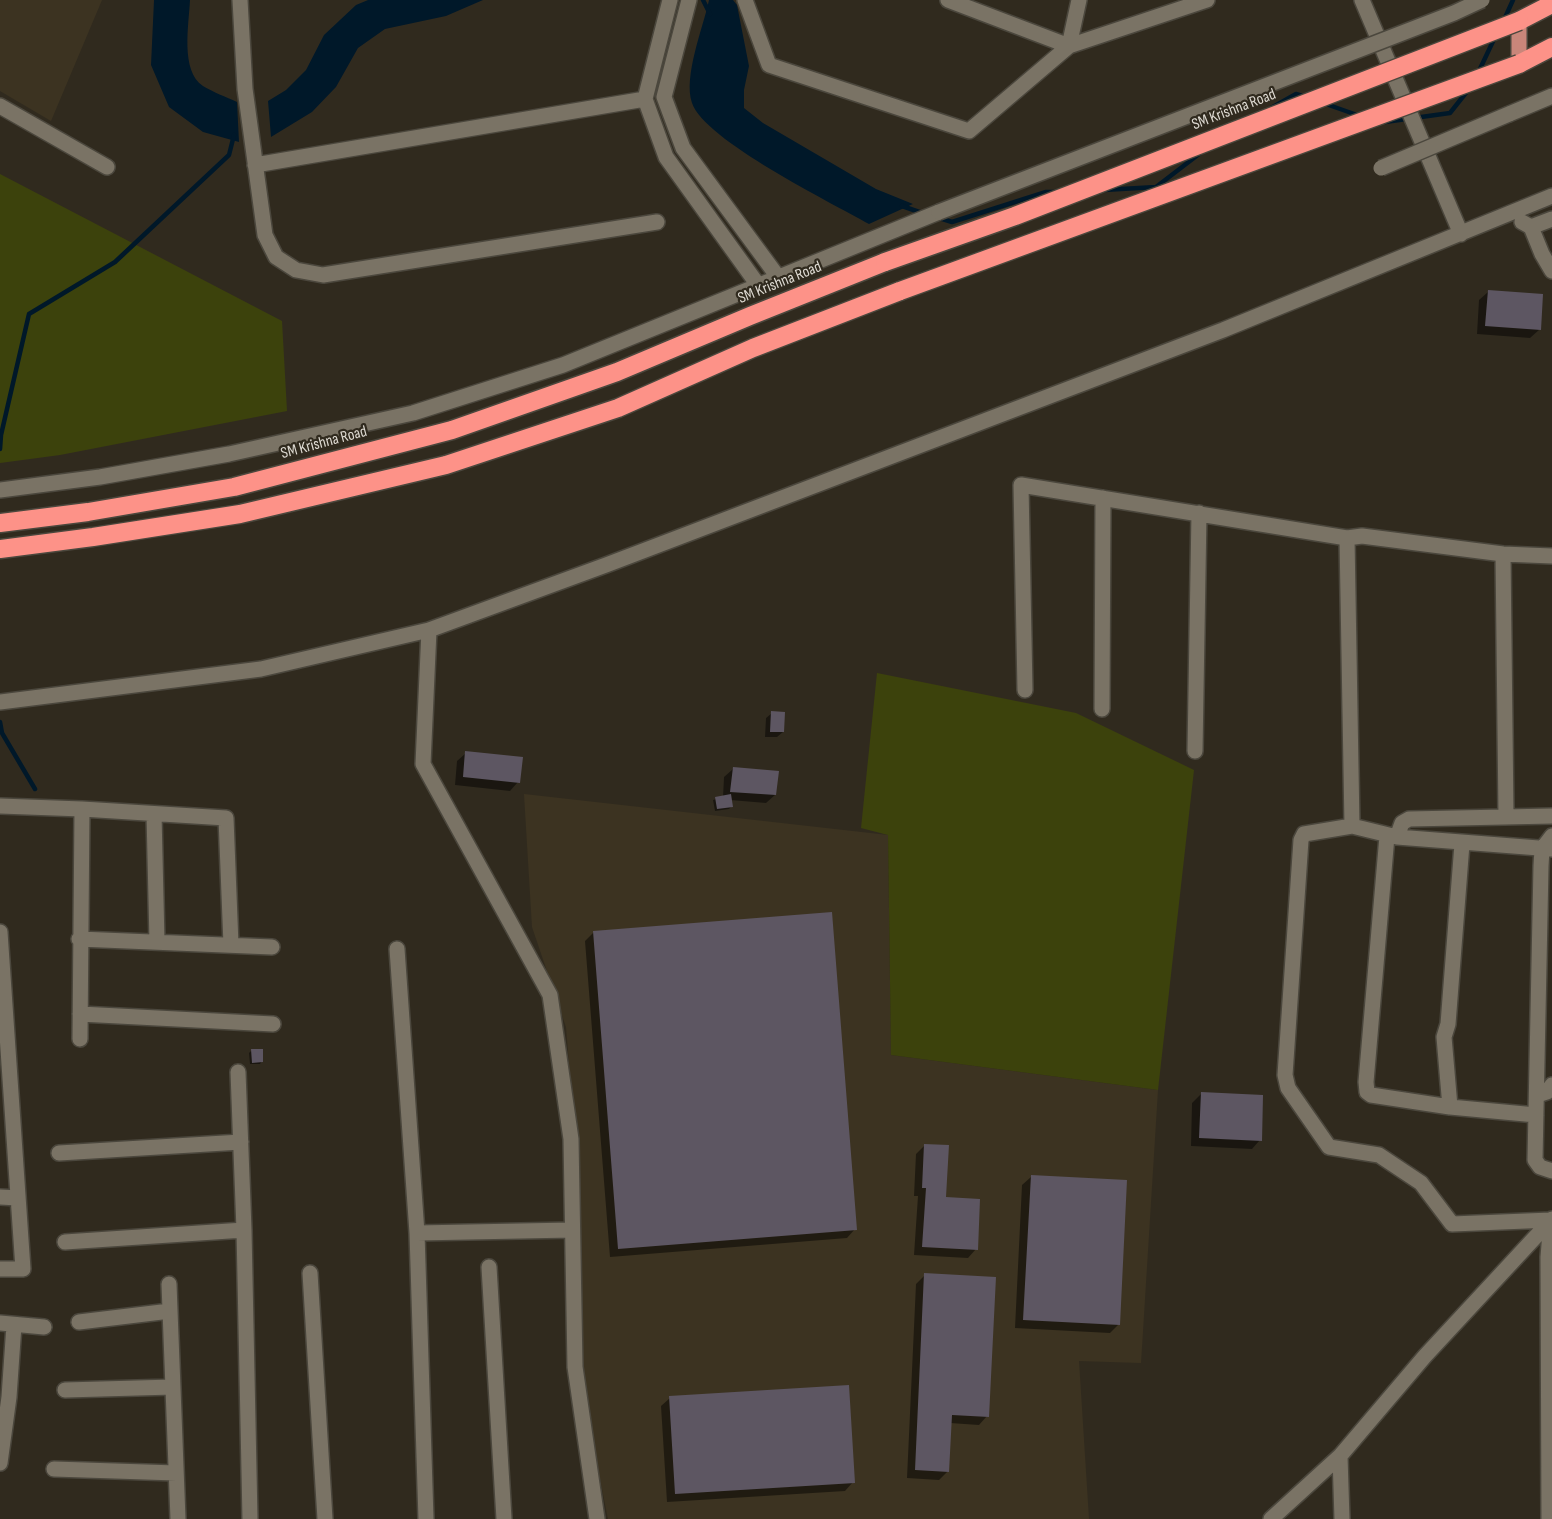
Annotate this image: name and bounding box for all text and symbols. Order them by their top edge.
street label: SM Krishna Road [1189,85,1279,135]
street label: SM Krishna Road [735,258,825,308]
street label: SM Krishna Road [279,422,369,464]

